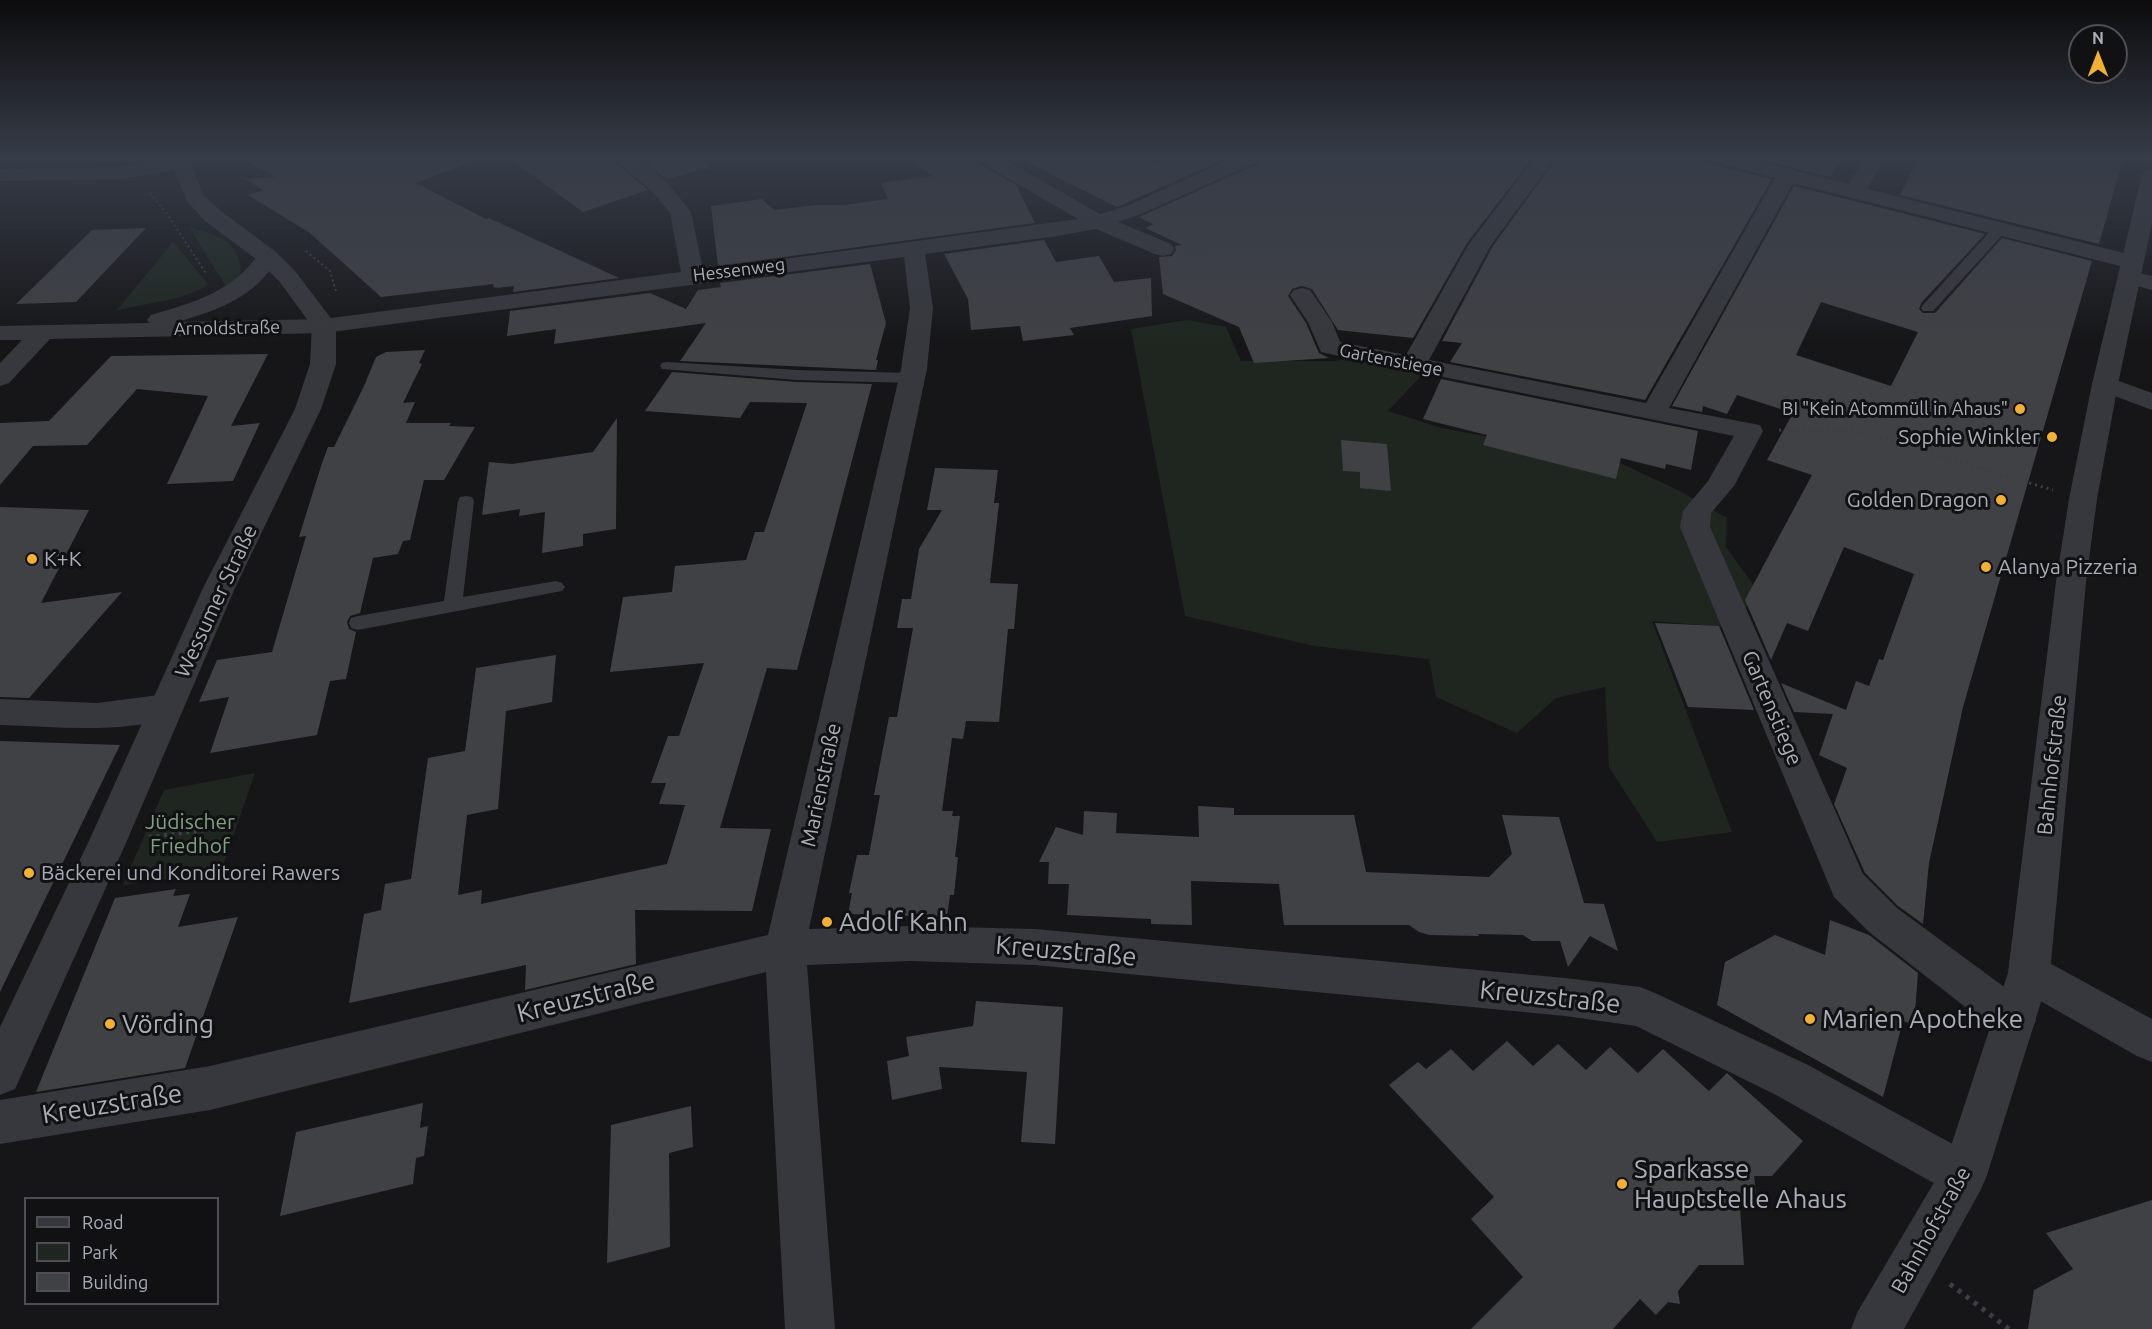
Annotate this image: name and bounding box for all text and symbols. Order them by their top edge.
north arrow [2068,24,2128,84]
text: N [2092,29,2104,47]
street label: Hessenweg [692,254,786,286]
street label: Arnoldstraße [174,316,280,340]
street label: Gartenstiege [1338,339,1444,381]
place label: BI "Kein Atommüll in Ahaus" [1782,398,2008,420]
marker: BI "Kein Atommüll in Ahaus" [2013,402,2027,416]
place label: Sophie Winkler [1898,424,2040,450]
marker: Sophie Winkler [2045,430,2059,444]
place label: Golden Dragon [1847,487,1989,513]
marker: Golden Dragon [1994,493,2008,507]
street label: Wessumer Straße [170,521,262,681]
place label: K+K [44,546,81,572]
marker: K+K [25,552,39,566]
place label: Alanya Pizzeria [1998,554,2138,580]
marker: Alanya Pizzeria [1979,560,1993,574]
street label: Gartenstiege [1737,647,1807,769]
street label: Bahnhofstraße [2032,694,2072,836]
street label: Marienstraße [796,721,846,849]
park label: Jüdischer Friedhof [145,809,235,859]
place label: Bäckerei und Konditorei Rawers [41,860,340,886]
marker: Bäckerei und Konditorei Rawers [22,866,36,880]
place label: Adolf Kahn [839,906,968,938]
marker: Adolf Kahn [820,915,834,929]
street label: Kreuzstraße [994,929,1138,973]
street label: Kreuzstraße [514,965,658,1029]
street label: Kreuzstraße [1478,974,1622,1020]
place label: Marien Apotheke [1822,1003,2023,1035]
place label: Vörding [122,1008,214,1040]
marker: Marien Apotheke [1803,1012,1817,1026]
marker: Vörding [103,1017,117,1031]
street label: Kreuzstraße [40,1078,184,1130]
place label: Sparkasse Hauptstelle Ahaus [1634,1153,1847,1214]
street label: Bahnhofstraße [1886,1162,1976,1298]
marker: Sparkasse Hauptstelle Ahaus [1615,1177,1629,1191]
legend [24,1197,219,1305]
text: Road [82,1212,124,1232]
text: Park [82,1242,118,1262]
text: Building [82,1272,148,1292]

